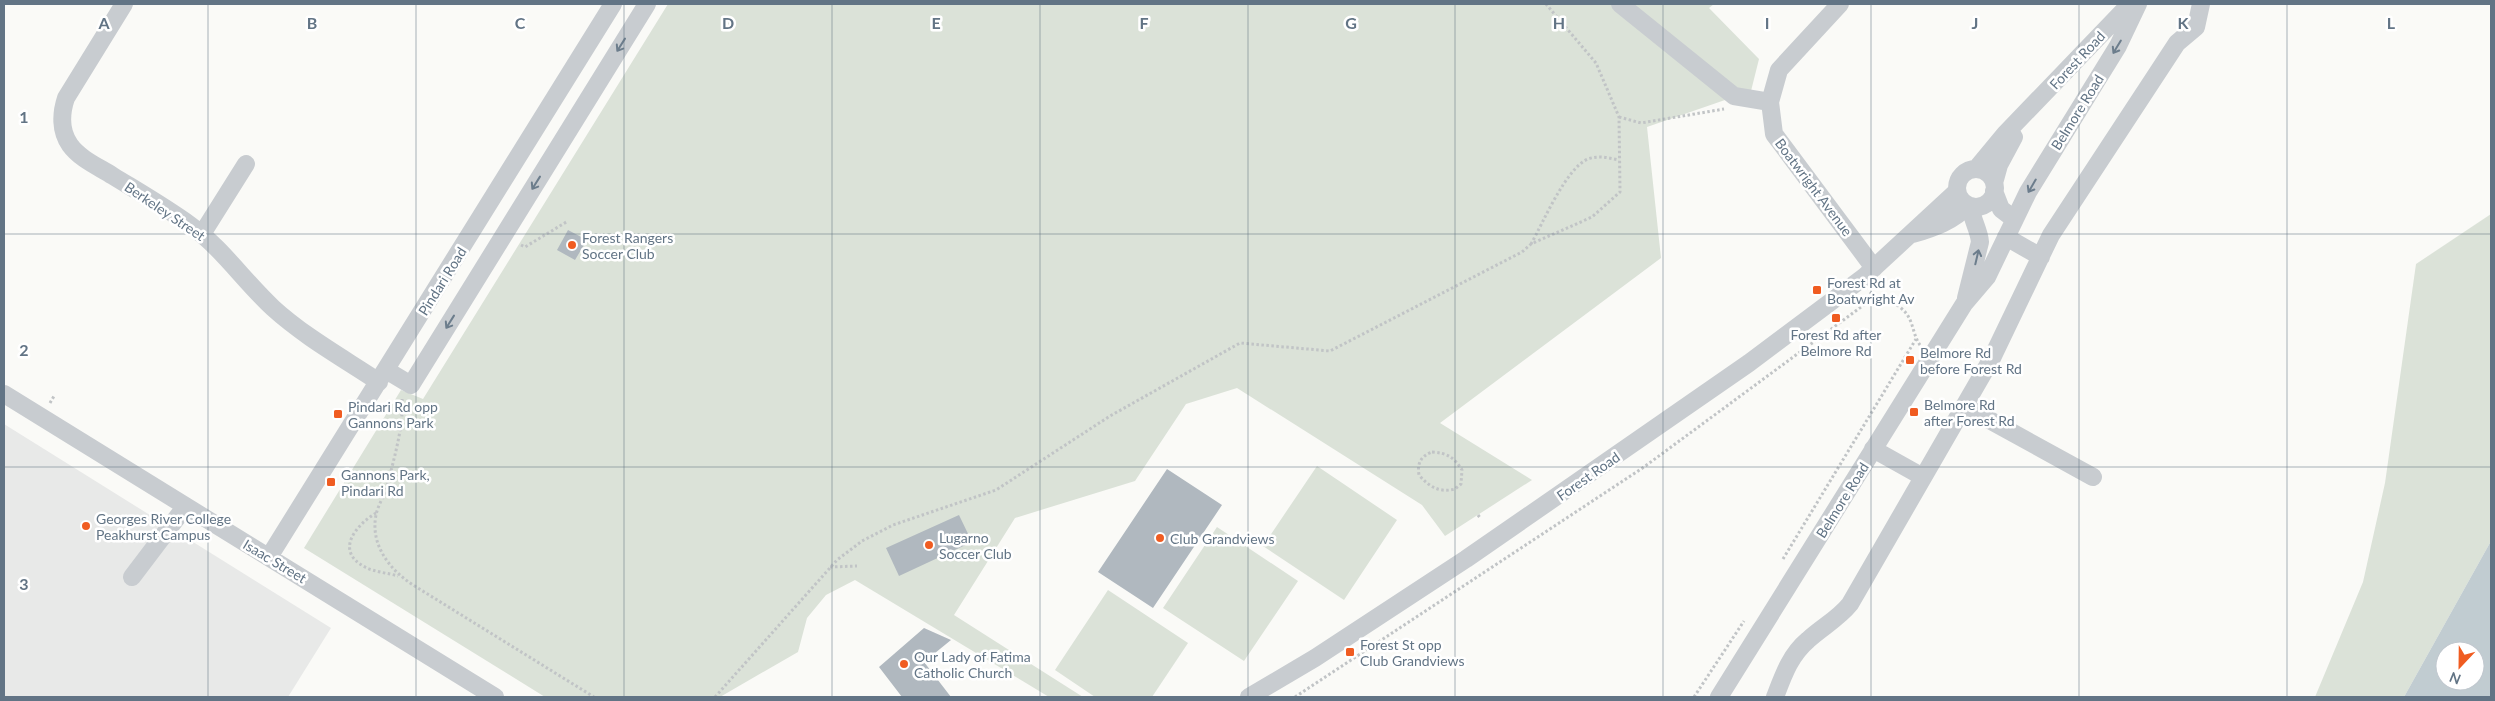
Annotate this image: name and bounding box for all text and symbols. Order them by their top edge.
text: A [97,13,110,32]
text: B [307,13,317,32]
text: C [515,13,526,32]
text: D [722,13,734,32]
text: E [931,13,941,32]
text: F [1139,13,1149,32]
text: G [1345,13,1357,32]
text: H [1553,13,1565,32]
text: I [1765,13,1769,32]
text: J [1972,13,1978,32]
text: K [2178,13,2190,32]
text: L [2387,13,2396,32]
street label: Forest Road [2046,27,2108,93]
one-way arrow [616,38,626,52]
one-way arrow [2111,40,2121,54]
street label: Belmore Road [2047,71,2107,153]
text: 1 [19,107,29,126]
street label: Boatwright Avenue [1772,135,1856,239]
one-way arrow [530,176,540,190]
street label: Berkeley Street [122,178,208,244]
one-way arrow [2026,178,2036,192]
place label: Forest Rangers Soccer Club [582,229,673,262]
marker: Forest Rangers Soccer Club [566,239,578,251]
street label: Pindari Road [414,244,470,318]
one-way arrow [1973,249,1982,265]
place label: Forest Rd at Boatwright Av [1827,274,1915,307]
marker: Forest Rd at Boatwright Av [1811,284,1823,296]
marker: Forest Rd after Belmore Rd [1830,312,1842,324]
one-way arrow [445,314,455,328]
place label: Forest Rd after Belmore Rd [1791,326,1881,359]
text: 2 [19,340,29,359]
place label: Belmore Rd before Forest Rd [1920,344,2022,377]
marker: Belmore Rd before Forest Rd [1904,354,1916,366]
place label: Belmore Rd after Forest Rd [1924,396,2015,429]
place label: Pindari Rd opp Gannons Park [348,398,438,431]
marker: Belmore Rd after Forest Rd [1908,406,1920,418]
marker: Pindari Rd opp Gannons Park [332,408,344,420]
street label: Forest Road [1553,448,1623,504]
street label: Belmore Road [1812,459,1872,541]
place label: Gannons Park, Pindari Rd [341,466,430,499]
marker: Gannons Park, Pindari Rd [325,476,337,488]
place label: Georges River College Peakhurst Campus [96,510,231,543]
marker: Georges River College Peakhurst Campus [80,520,92,532]
place label: Lugarno Soccer Club [939,529,1012,562]
place label: Club Grandviews [1170,530,1275,547]
marker: Club Grandviews [1154,532,1166,544]
street label: Isaac Street [240,535,310,587]
marker: Lugarno Soccer Club [923,539,935,551]
text: 3 [19,574,29,593]
place label: Forest St opp Club Grandviews [1360,636,1465,669]
north arrow [2435,641,2485,691]
marker: Forest St opp Club Grandviews [1344,646,1356,658]
place label: Our Lady of Fatima Catholic Church [914,648,1031,681]
marker: Our Lady of Fatima Catholic Church [898,658,910,670]
text: N [2447,669,2463,688]

